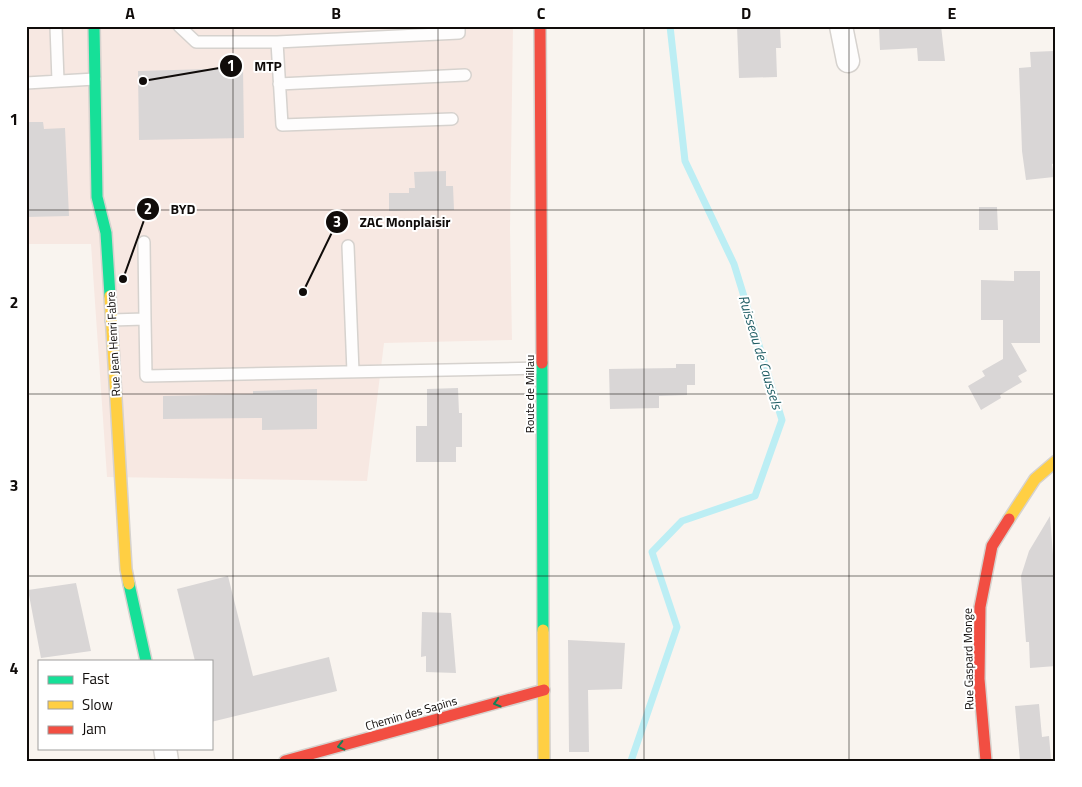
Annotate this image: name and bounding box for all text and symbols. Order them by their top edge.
text: A [125,1,135,25]
text: B [331,1,341,25]
text: C [537,1,546,25]
text: D [741,1,751,25]
text: E [948,1,957,25]
callout: MTP [219,51,291,80]
text: 1 [227,54,235,77]
text: MTP [254,55,282,76]
text: 1 [10,107,18,131]
callout: BYD [136,194,206,223]
text: 2 [144,197,152,220]
text: BYD [171,198,196,219]
callout: ZAC Monplaisir [325,207,461,236]
text: 3 [333,210,341,233]
text: ZAC Monplaisir [359,211,451,232]
text: 2 [10,290,18,314]
street label: Rue Jean Henri Fabre [101,291,125,397]
water label: Ruisseau de Caussels [734,292,789,413]
street label: Route de Millau [520,355,539,433]
text: 3 [10,473,18,497]
street label: Rue Gaspard Monge [958,608,978,710]
text: 4 [10,656,19,680]
legend [38,660,212,750]
text: Fast [82,667,110,690]
street label: Chemin des Sapins [363,691,460,735]
text: Slow [82,693,113,716]
one-way arrow [494,698,502,708]
text: Jam [82,717,106,740]
one-way arrow [337,741,345,751]

